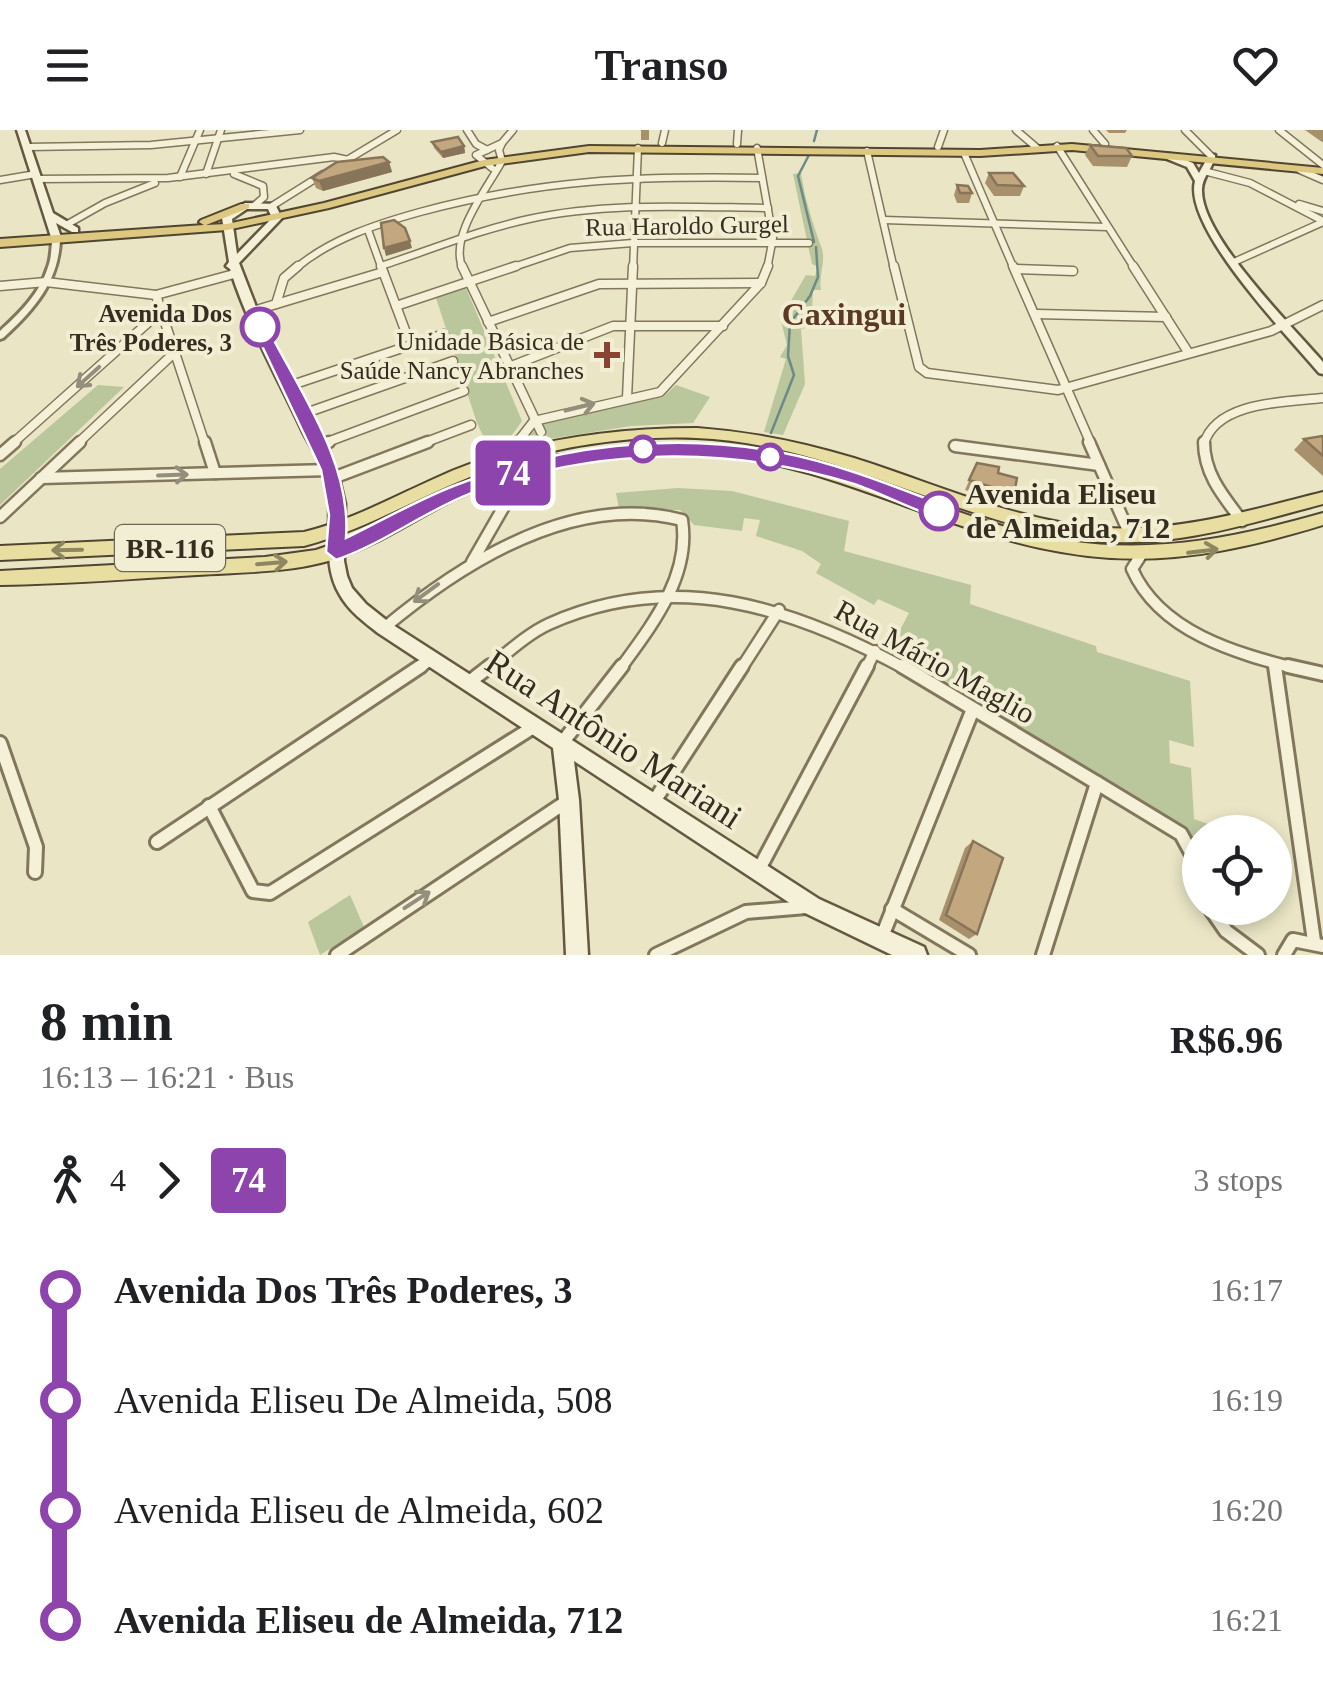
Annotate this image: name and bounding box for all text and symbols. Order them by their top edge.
icon: menu [40,38,95,93]
icon: heart [1228,38,1283,93]
text: Transo [594,40,729,90]
street label: Rua Haroldo Gurgel [585,210,789,241]
district label: Caxingui [782,296,906,332]
place label: Avenida Dos Três Poderes, 3 [70,300,232,356]
marker: Avenida Dos Três Poderes, 3 [241,308,279,346]
place label: Unidade Básica de Saúde Nancy Abranches [340,328,584,384]
marker: Unidade Básica de Saúde Nancy Abranches [594,342,620,368]
one-way arrow [76,365,101,388]
one-way arrow [564,397,595,416]
unlabelled marker [630,436,656,462]
line badge: 74 [468,440,558,506]
unlabelled marker [757,444,783,470]
text: 74 [496,454,531,493]
one-way arrow [157,465,189,484]
place label: Avenida Eliseu de Almeida, 712 [966,477,1170,544]
marker: Avenida Eliseu de Almeida, 712 [920,492,958,530]
road number: BR-116 [115,525,225,571]
one-way arrow [52,541,84,560]
one-way arrow [1186,541,1219,559]
one-way arrow [255,553,288,572]
one-way arrow [413,583,440,604]
street label: Rua Mário Maglio [830,593,1041,730]
street label: Rua Antônio Mariani [478,642,749,837]
map controls [1182,815,1292,925]
button: locate [1182,815,1292,925]
one-way arrow [403,890,431,911]
text: 8 min [40,991,173,1052]
text: R$6.96 [1170,1019,1283,1061]
text: 16:13 – 16:21 · Bus [40,1059,294,1095]
icon: walk [40,1153,95,1208]
icon: forward [141,1153,196,1208]
text: 74 [231,1161,266,1200]
text: 4 [110,1162,126,1198]
text: 3 stops [1193,1162,1283,1198]
text: Avenida Dos Três Poderes, 3 [114,1269,572,1311]
text: 16:17 [1210,1272,1283,1308]
text: Avenida Eliseu De Almeida, 508 [114,1379,612,1421]
text: 16:19 [1210,1382,1283,1418]
text: Avenida Eliseu de Almeida, 602 [114,1489,604,1531]
text: 16:20 [1210,1492,1283,1528]
text: Avenida Eliseu de Almeida, 712 [114,1599,623,1641]
text: 16:21 [1210,1602,1283,1638]

